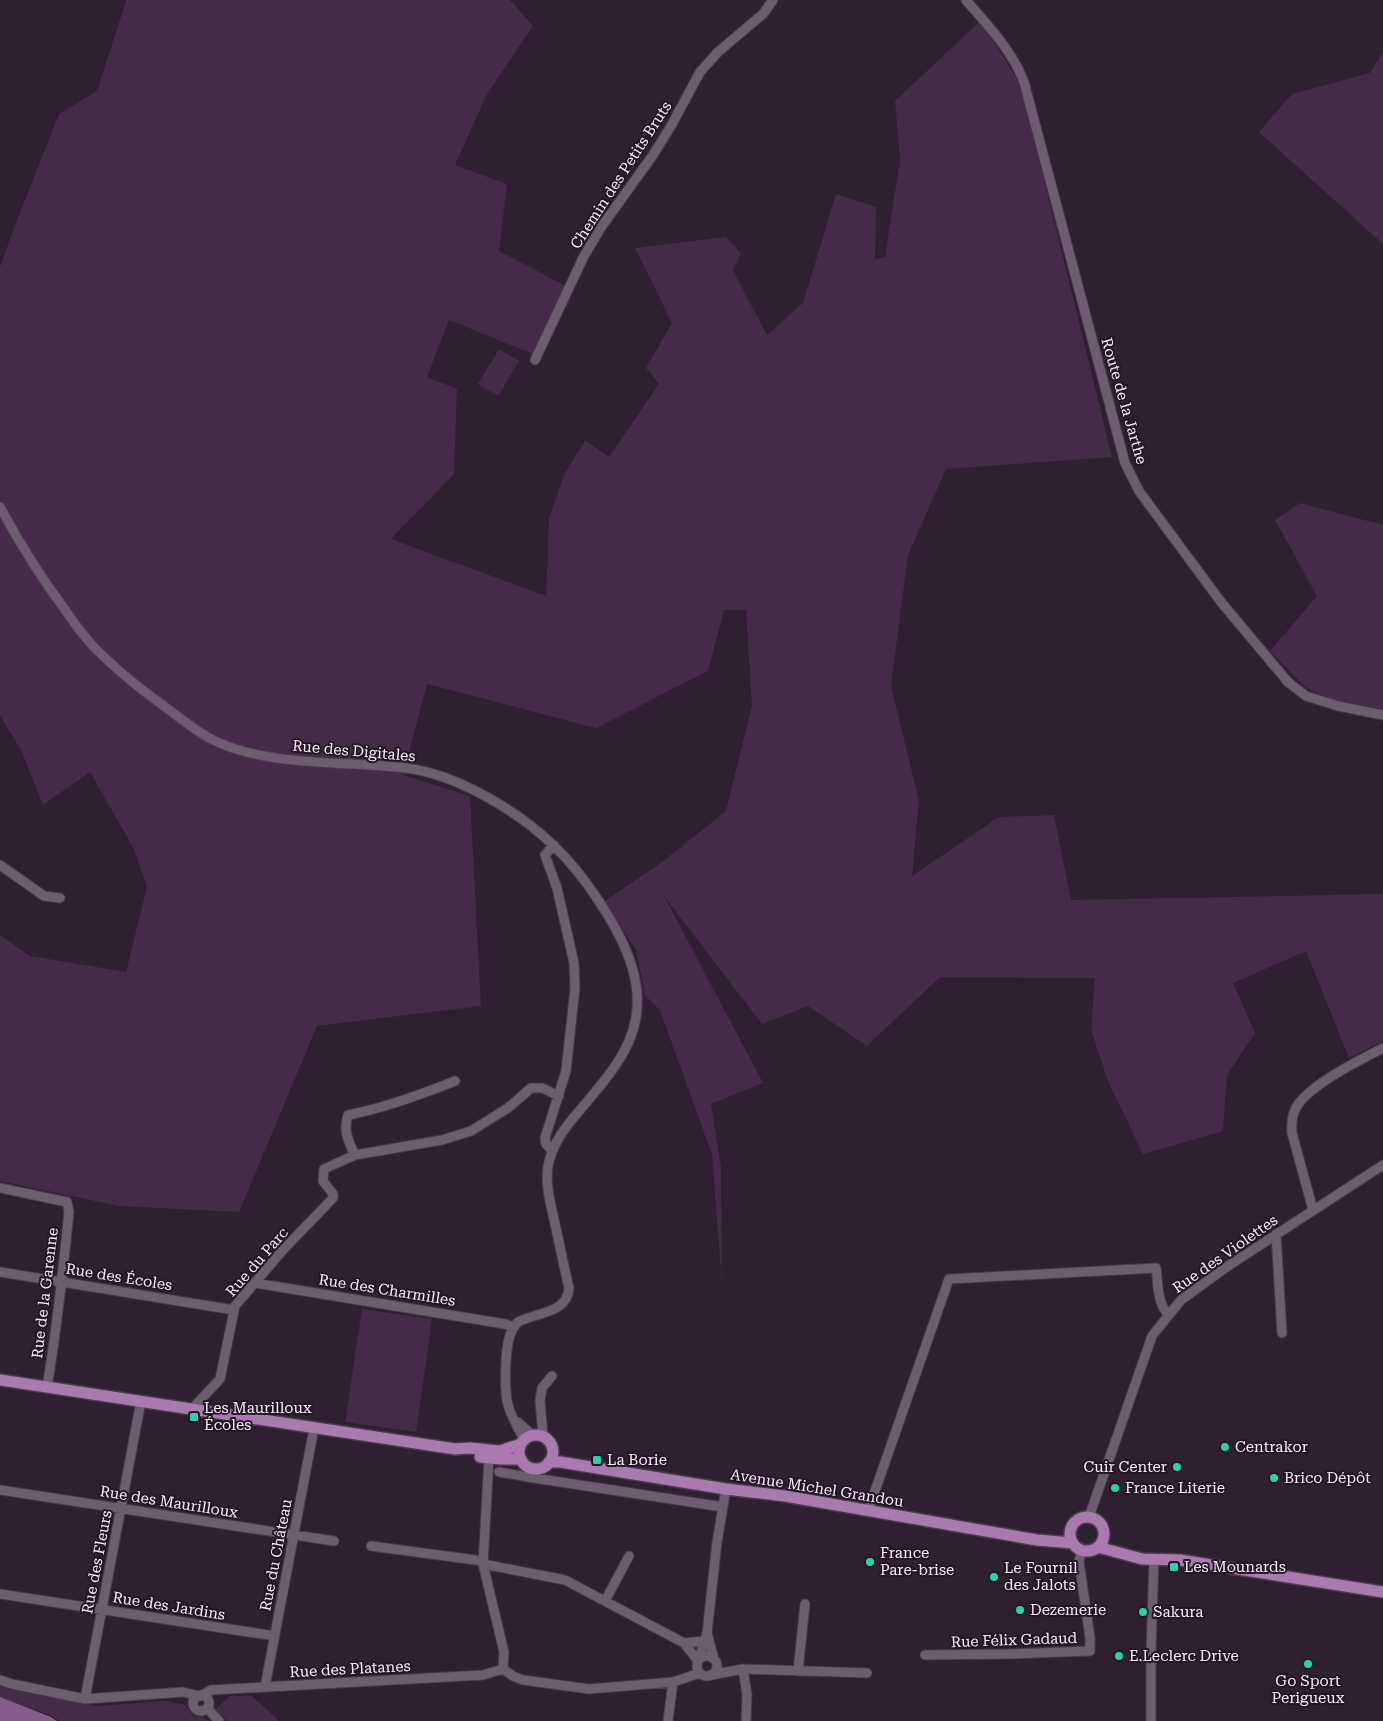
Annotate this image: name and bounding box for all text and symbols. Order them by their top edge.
street label: Chemin des Petits Bruts [567,98,675,252]
street label: Route de la Jarthe [1097,336,1151,466]
street label: Rue des Digitales [292,737,416,765]
street label: Rue des Violettes [1169,1211,1281,1297]
street label: Rue du Parc [222,1224,292,1300]
street label: Rue de la Garenne [28,1227,62,1359]
street label: Rue des Écoles [64,1260,174,1294]
street label: Rue des Charmilles [317,1270,457,1310]
place label: Les Maurilloux Écoles [204,1399,312,1434]
marker: Les Maurilloux Écoles [188,1411,200,1423]
place label: Centrakor [1235,1438,1308,1456]
marker: Centrakor [1219,1441,1231,1453]
place label: La Borie [607,1451,667,1469]
marker: La Borie [591,1454,603,1466]
place label: Cuir Center [1083,1458,1167,1476]
marker: Cuir Center [1171,1461,1183,1473]
street label: Avenue Michel Grandou [729,1465,905,1511]
place label: Brico Dépôt [1284,1469,1371,1487]
marker: Brico Dépôt [1268,1472,1280,1484]
place label: France Literie [1125,1479,1225,1497]
street label: Rue des Maurilloux [99,1482,240,1522]
marker: France Literie [1109,1482,1121,1494]
street label: Rue du Château [256,1497,296,1613]
street label: Rue des Fleurs [78,1509,116,1615]
place label: France Pare-brise [880,1544,954,1579]
marker: France Pare-brise [864,1556,876,1568]
place label: Les Mounards [1184,1558,1286,1576]
place label: Le Fournil des Jalots [1004,1559,1078,1594]
marker: Les Mounards [1168,1561,1180,1573]
marker: Le Fournil des Jalots [988,1571,1000,1583]
street label: Rue des Jardins [111,1588,227,1624]
place label: Dezemerie [1030,1601,1106,1619]
place label: Sakura [1153,1603,1203,1621]
marker: Dezemerie [1014,1604,1026,1616]
marker: Sakura [1137,1606,1149,1618]
street label: Rue Félix Gadaud [951,1629,1078,1651]
place label: E.Leclerc Drive [1129,1647,1239,1665]
marker: E.Leclerc Drive [1113,1650,1125,1662]
street label: Rue des Platanes [289,1657,411,1681]
marker: Go Sport Perigueux [1302,1658,1314,1670]
place label: Go Sport Perigueux [1272,1672,1345,1707]

